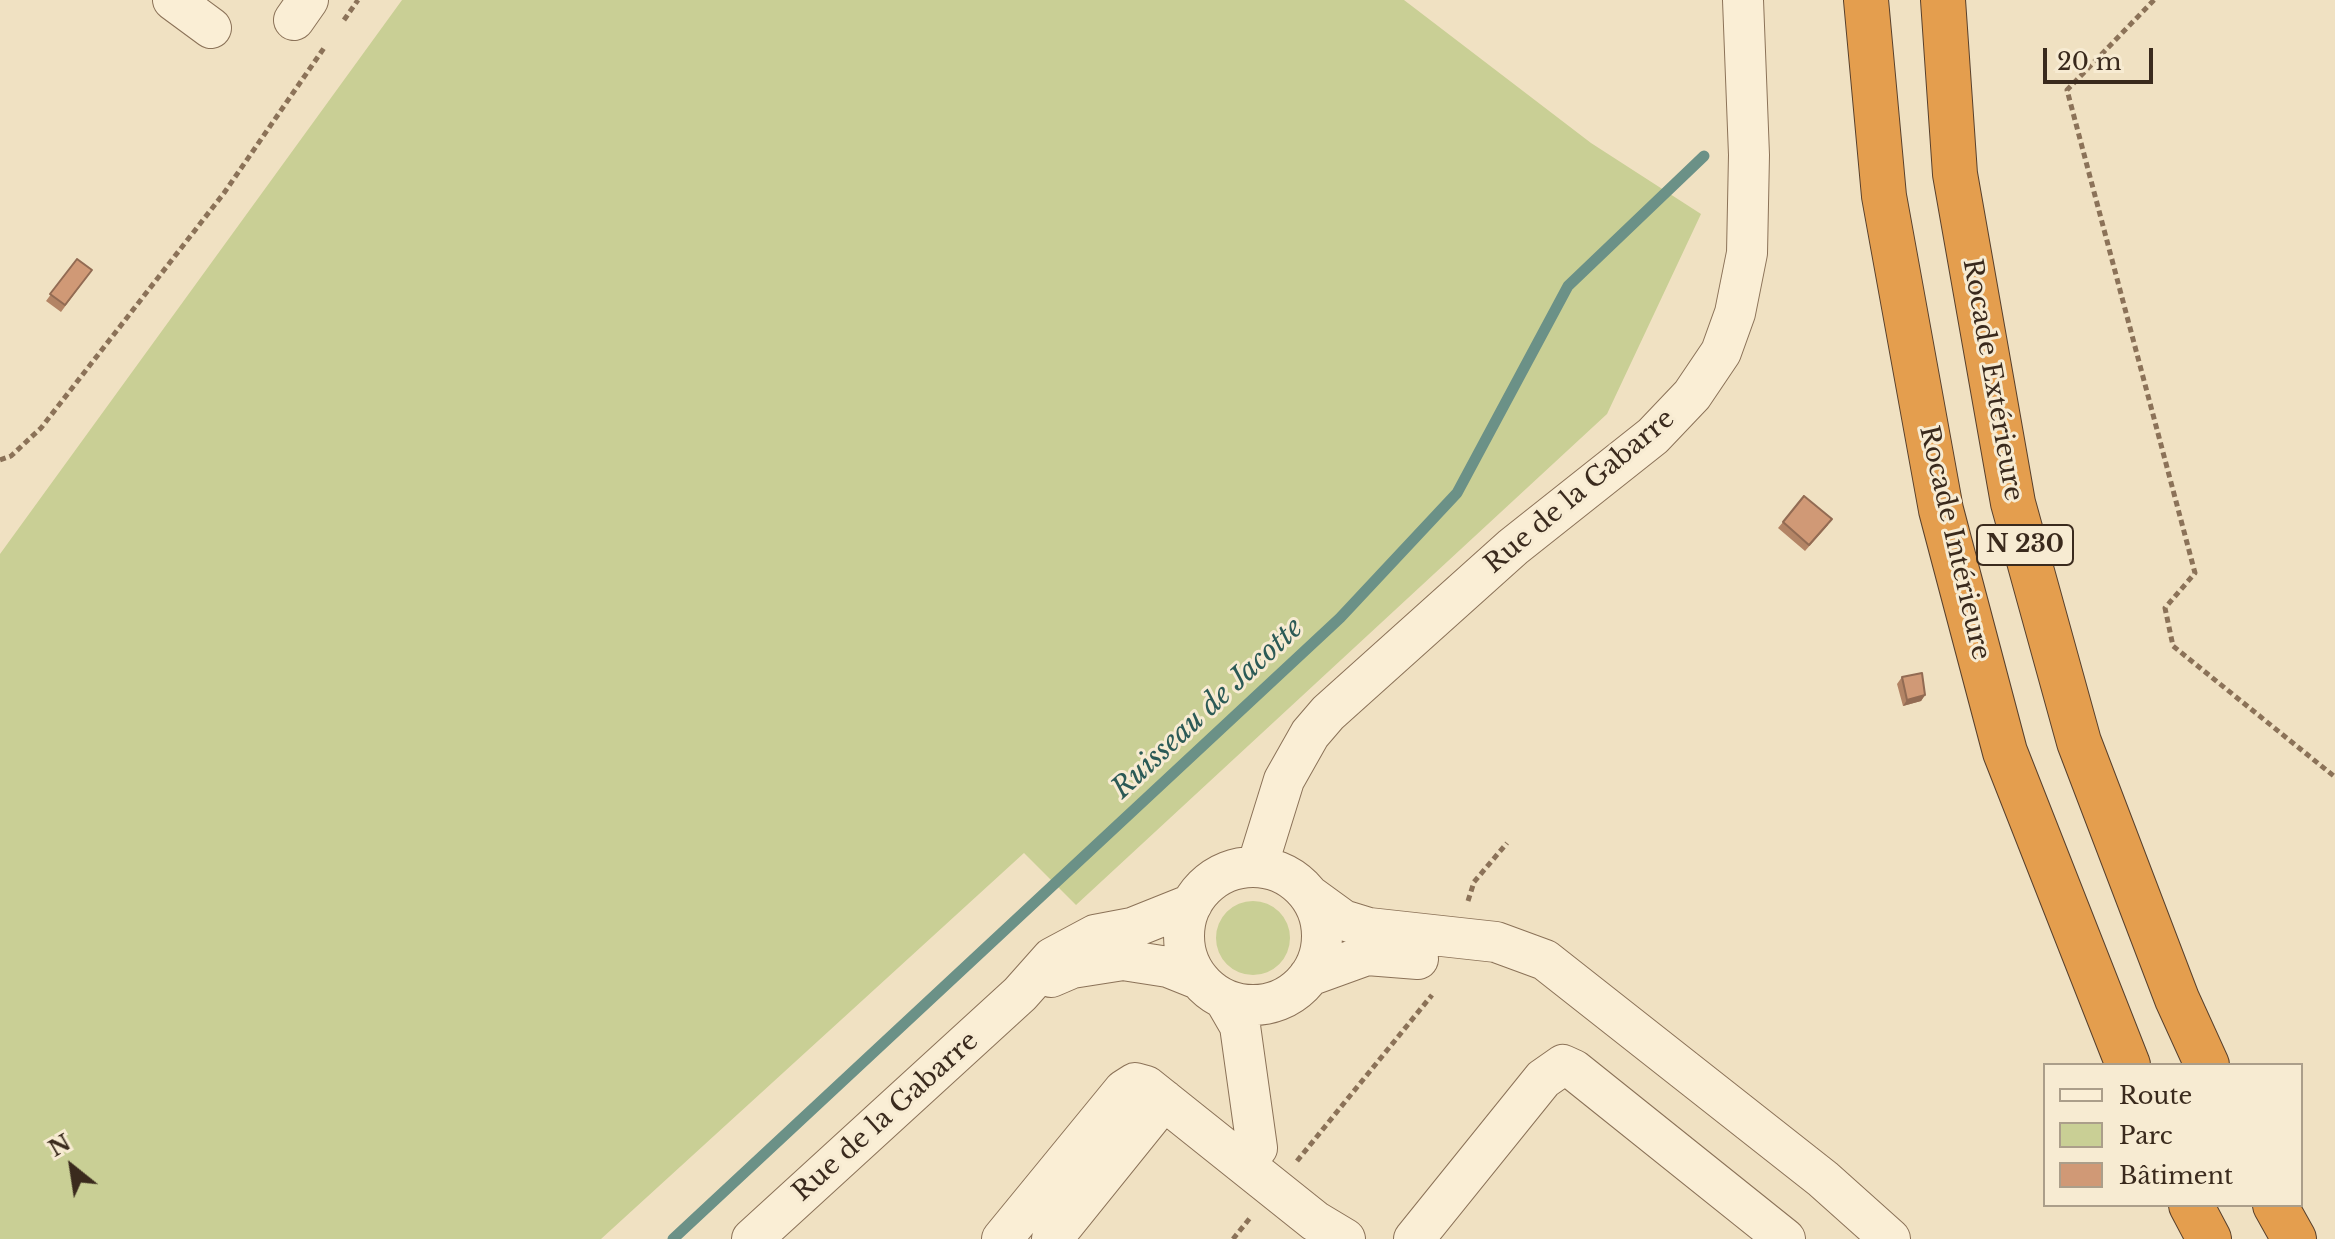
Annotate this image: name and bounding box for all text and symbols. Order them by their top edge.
scale bar [2047,32,2157,82]
text: 20 m [2057,47,2122,76]
street label: Rocade Extérieure [1955,256,2029,504]
street label: Rue de la Gabarre [1479,403,1681,581]
street label: Rocade Intérieure [1912,423,1996,663]
road number: N 230 [1977,525,2073,565]
water label: Ruisseau de Jacotte [1105,612,1311,806]
street label: Rue de la Gabarre [787,1026,985,1208]
legend [2043,1063,2303,1207]
text: Route [2119,1081,2192,1110]
text: Parc [2119,1121,2173,1150]
north arrow [32,1127,112,1207]
text: N [44,1129,75,1163]
text: Bâtiment [2119,1161,2233,1190]

